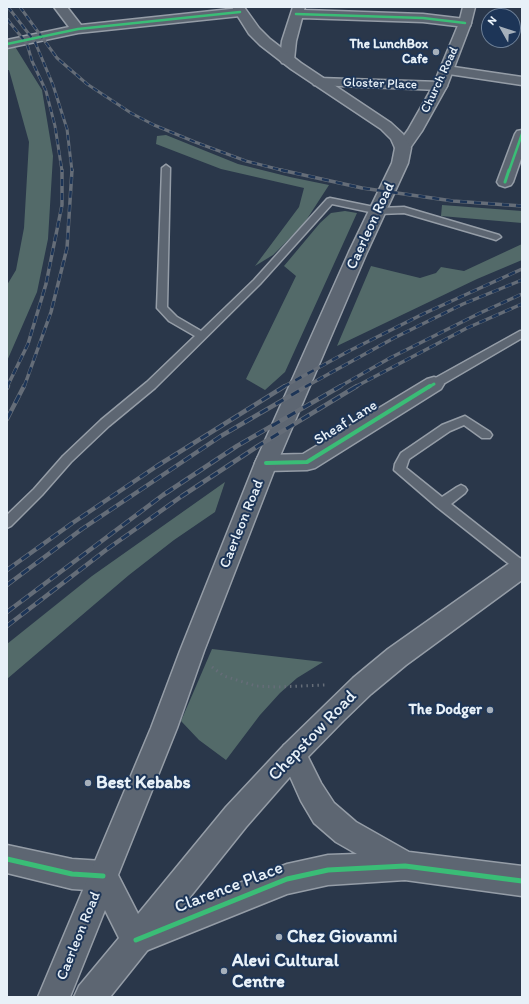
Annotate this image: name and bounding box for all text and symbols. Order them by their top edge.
north arrow [481,8,521,48]
text: N [485,14,499,28]
place label: The LunchBox Cafe [350,37,428,68]
street label: Church Road [418,44,462,116]
marker: The LunchBox Cafe [431,47,441,57]
street label: Gloster Place [343,75,417,93]
street label: Caerleon Road [343,180,399,272]
street label: Sheaf Lane [311,397,381,449]
street label: Caerleon Road [216,477,268,571]
street label: Chepstow Road [264,686,362,786]
place label: The Dodger [408,701,482,719]
marker: The Dodger [485,705,495,715]
place label: Best Kebabs [96,772,191,794]
marker: Best Kebabs [83,778,93,788]
street label: Clarence Place [172,857,286,919]
street label: Caerleon Road [53,889,105,983]
place label: Chez Giovanni [287,926,397,948]
marker: Chez Giovanni [274,932,284,942]
place label: Alevi Cultural Centre [232,950,339,992]
marker: Alevi Cultural Centre [219,966,229,976]

